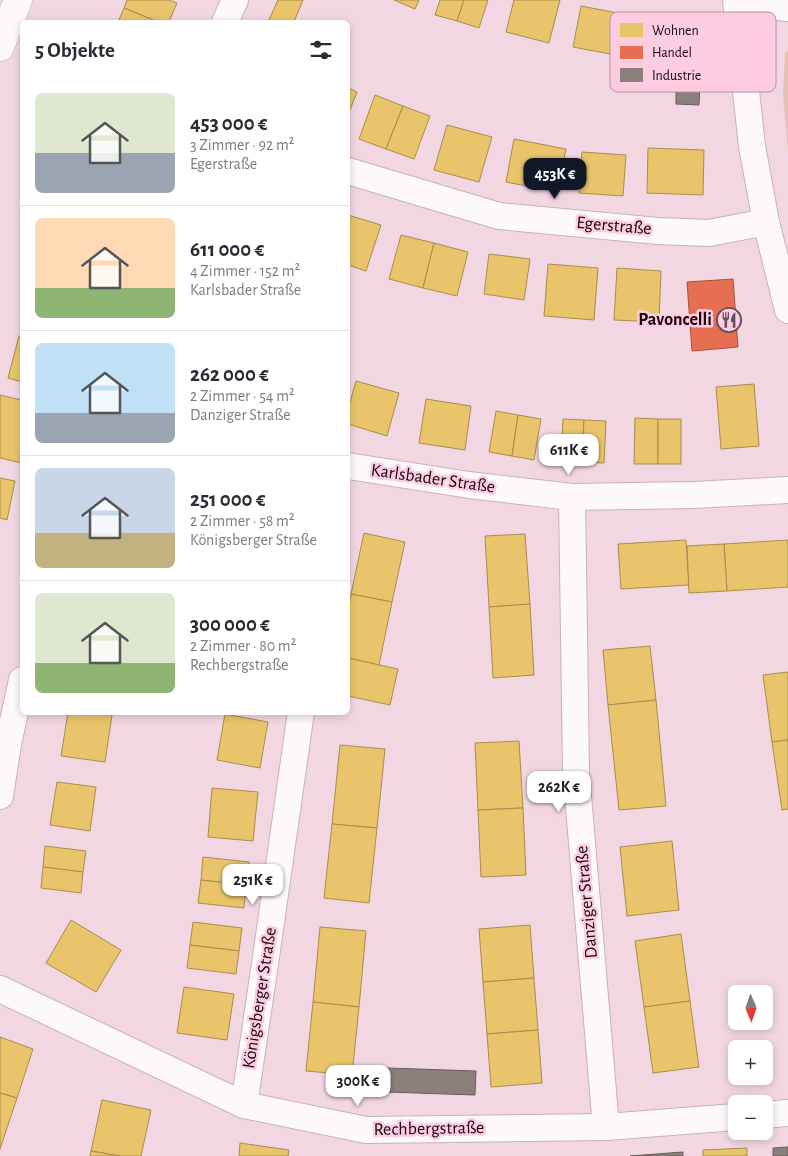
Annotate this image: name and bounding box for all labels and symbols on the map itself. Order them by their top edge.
legend [610,12,776,92]
text: Wohnen [652,24,699,38]
text: Handel [652,46,692,60]
text: Industrie [652,69,701,83]
pin: 453K € [514,158,596,200]
street label: Egerstraße [576,214,652,238]
restaurant icon: Pavoncelli [716,307,742,333]
place label: Pavoncelli [638,311,712,329]
pin: 611K € [528,434,610,476]
street label: Karlsbader Straße [370,461,496,497]
pin: 262K € [518,770,600,813]
street label: Danziger Straße [573,845,601,959]
pin: 251K € [212,864,294,906]
street label: Königsberger Straße [240,926,280,1070]
north arrow [728,985,772,1030]
pin: 300K € [317,1064,399,1107]
street label: Rechbergstraße [374,1119,484,1139]

